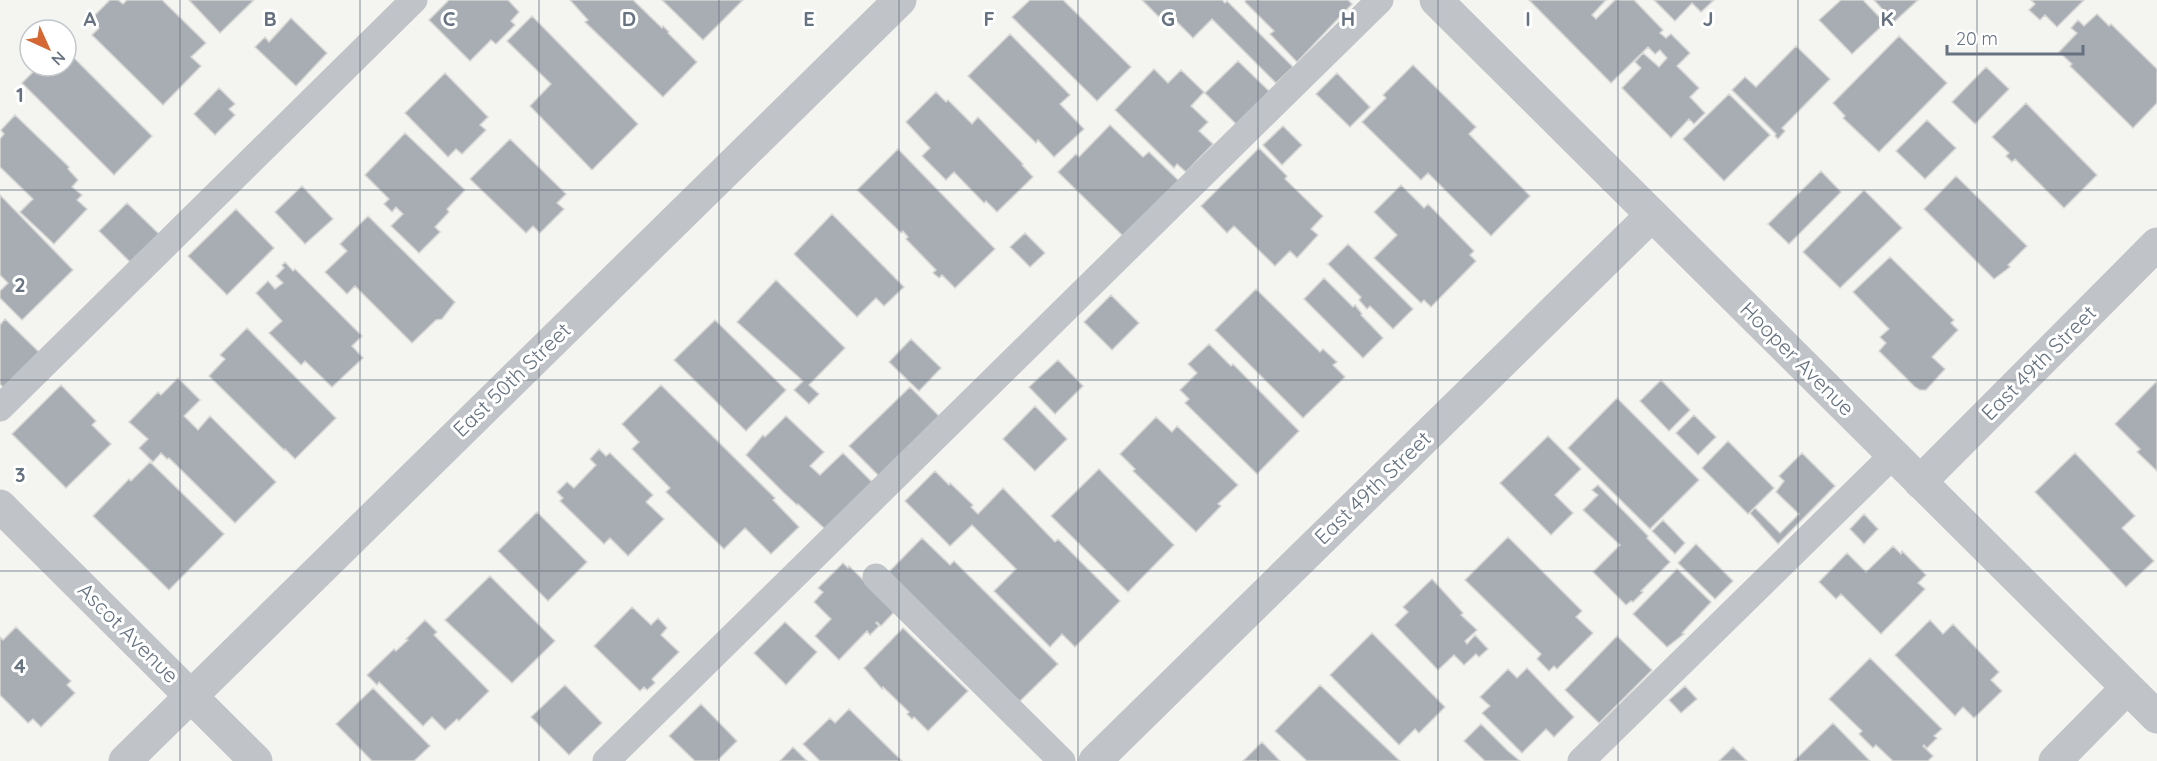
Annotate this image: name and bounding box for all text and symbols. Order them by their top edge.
text: A [84,6,97,31]
text: B [263,6,277,31]
text: C [443,6,456,31]
text: D [622,6,636,31]
text: E [803,6,815,31]
text: F [983,6,995,31]
text: G [1161,6,1175,31]
text: H [1341,6,1355,31]
text: I [1525,6,1531,31]
text: J [1702,6,1714,31]
text: K [1880,6,1894,31]
north arrow [18,18,78,78]
scale bar [1947,18,2084,56]
text: 20 m [1956,27,1998,50]
text: N [47,47,70,70]
text: 1 [16,82,24,107]
text: 2 [14,272,26,297]
street label: Hooper Avenue [1735,296,1860,421]
street label: East 49th Street [1975,299,2101,425]
street label: East 50th Street [447,317,576,442]
street label: East 49th Street [1309,425,1436,549]
text: 3 [15,462,25,487]
street label: Ascot Avenue [73,577,184,688]
text: 4 [14,653,26,678]

